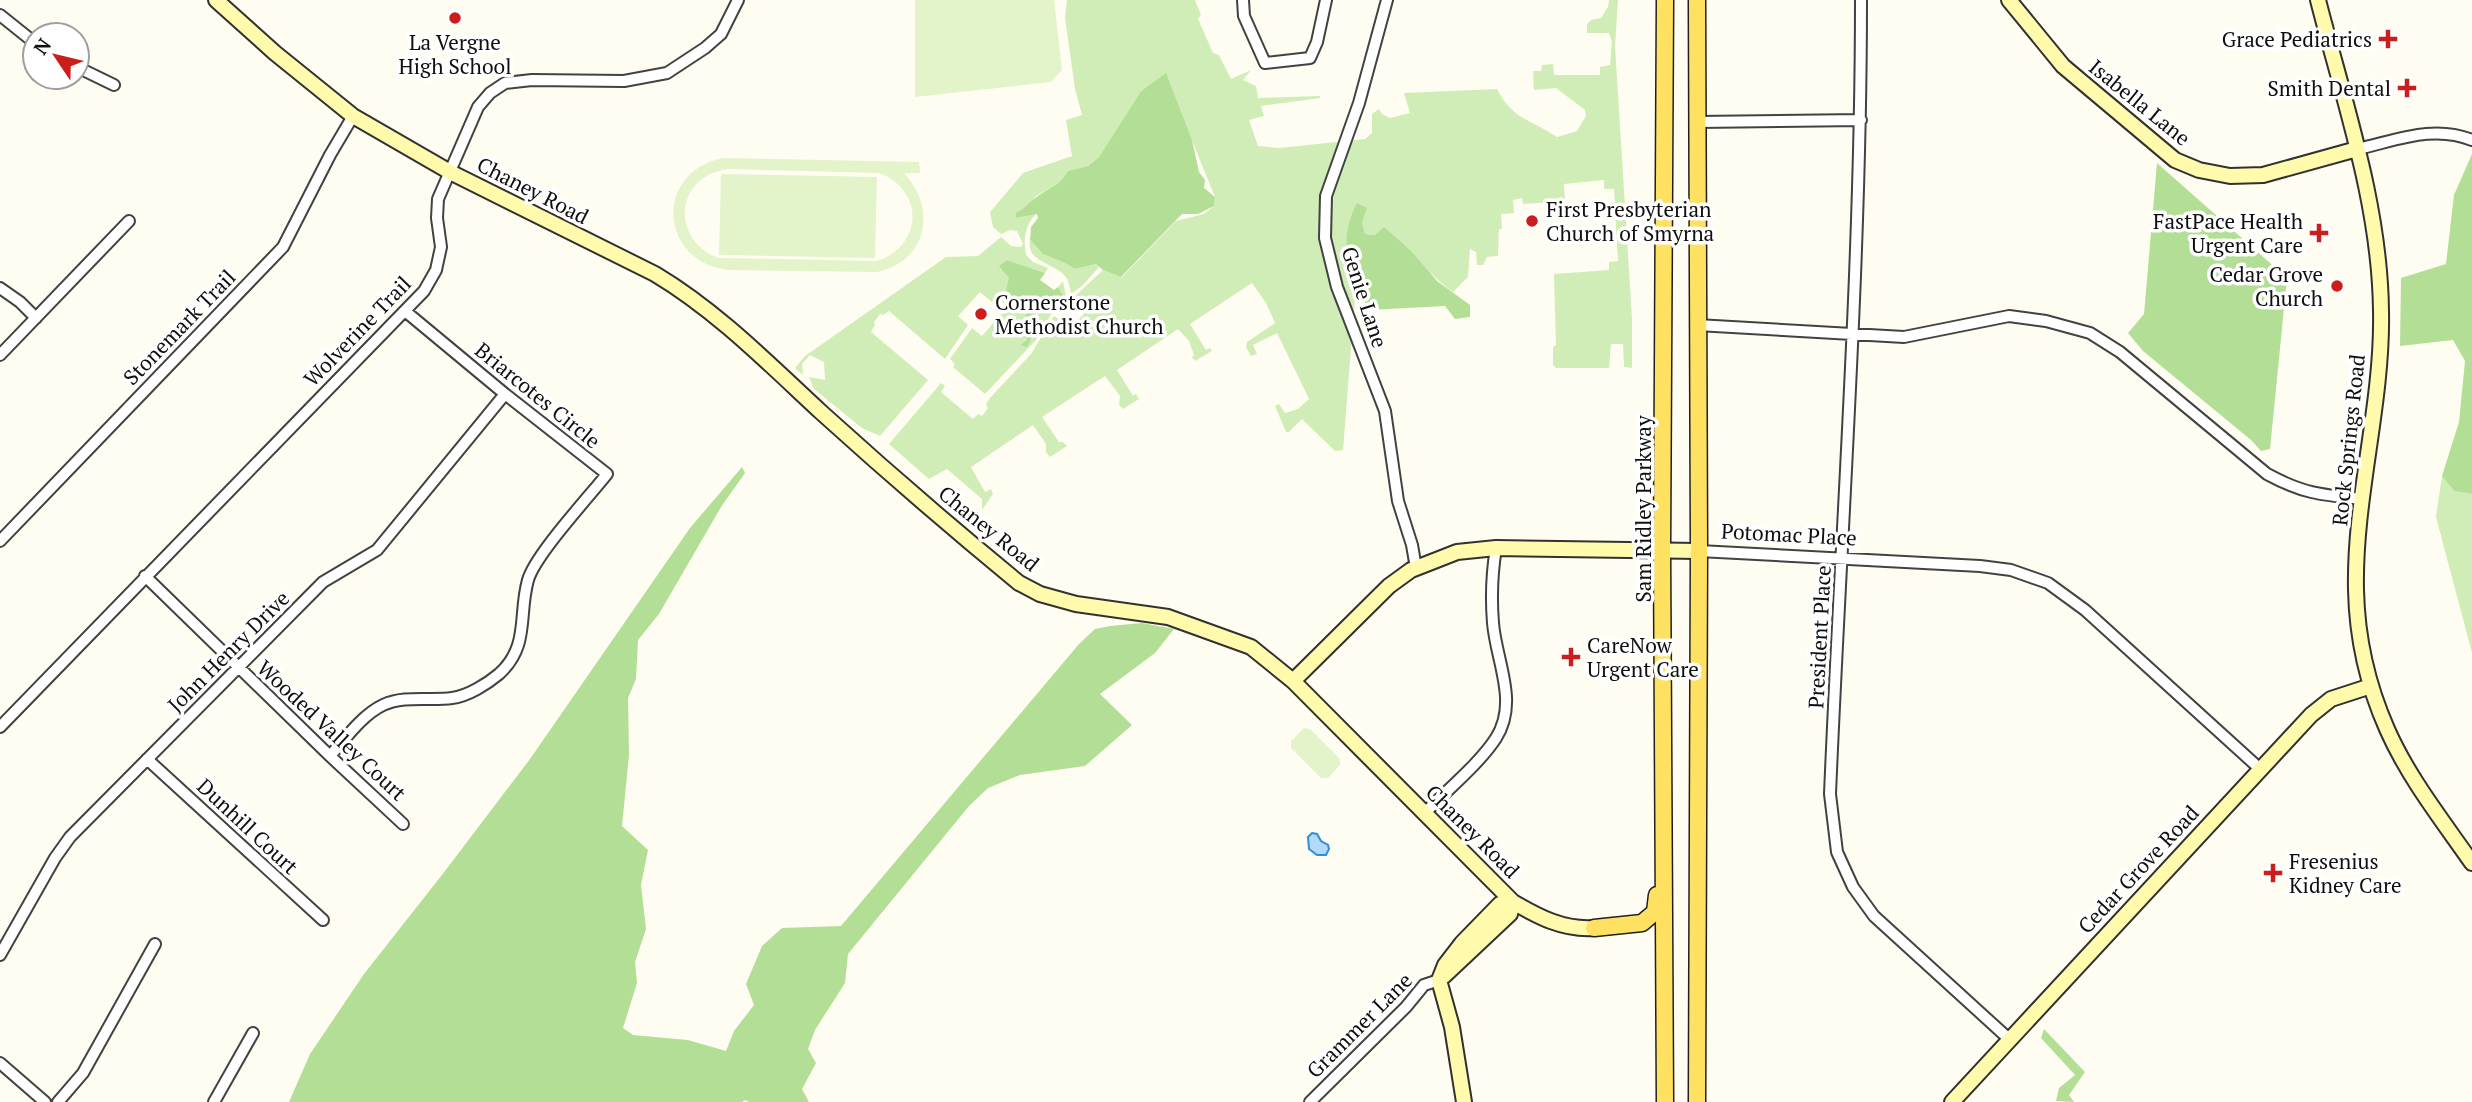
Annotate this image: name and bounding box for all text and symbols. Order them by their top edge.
marker: La Vergne High School [447,10,463,26]
north arrow [21,21,91,91]
place label: Grace Pediatrics [2222,25,2372,53]
place label: La Vergne High School [398,28,512,80]
marker: Grace Pediatrics [2378,29,2398,49]
text: N [27,32,56,59]
street label: Isabella Lane [2084,53,2196,151]
place label: Smith Dental [2267,74,2391,102]
marker: Smith Dental [2397,78,2417,98]
street label: Chaney Road [472,150,594,230]
place label: First Presbyterian Church of Smyrna [1546,195,1715,247]
place label: FastPace Health Urgent Care [2153,207,2303,259]
marker: First Presbyterian Church of Smyrna [1524,213,1540,229]
marker: FastPace Health Urgent Care [2309,223,2329,243]
street label: Genie Lane [1336,243,1394,351]
place label: Cedar Grove Church [2209,260,2323,312]
street label: Stonemark Trail [117,263,241,391]
street label: Wolverine Trail [297,270,417,392]
marker: Cedar Grove Church [2329,278,2345,294]
place label: Cornerstone Methodist Church [995,288,1164,340]
marker: Cornerstone Methodist Church [973,306,989,322]
street label: Briarcotes Circle [469,336,607,454]
street label: Rock Springs Road [2325,352,2371,527]
street label: Sam Ridley Parkway [1629,415,1657,603]
street label: Chaney Road [933,479,1045,577]
street label: Potomac Place [1721,516,1857,552]
street label: President Place [1801,565,1837,709]
street label: John Henry Drive [161,584,295,718]
place label: CareNow Urgent Care [1587,631,1699,683]
marker: CareNow Urgent Care [1561,647,1581,667]
street label: Wooded Valley Court [251,654,413,807]
street label: Dunhill Court [192,772,305,880]
street label: Chaney Road [1420,778,1526,884]
street label: Cedar Grove Road [2071,799,2205,939]
place label: Fresenius Kidney Care [2289,847,2402,899]
marker: Fresenius Kidney Care [2263,863,2283,883]
street label: Grammer Lane [1300,966,1418,1084]

